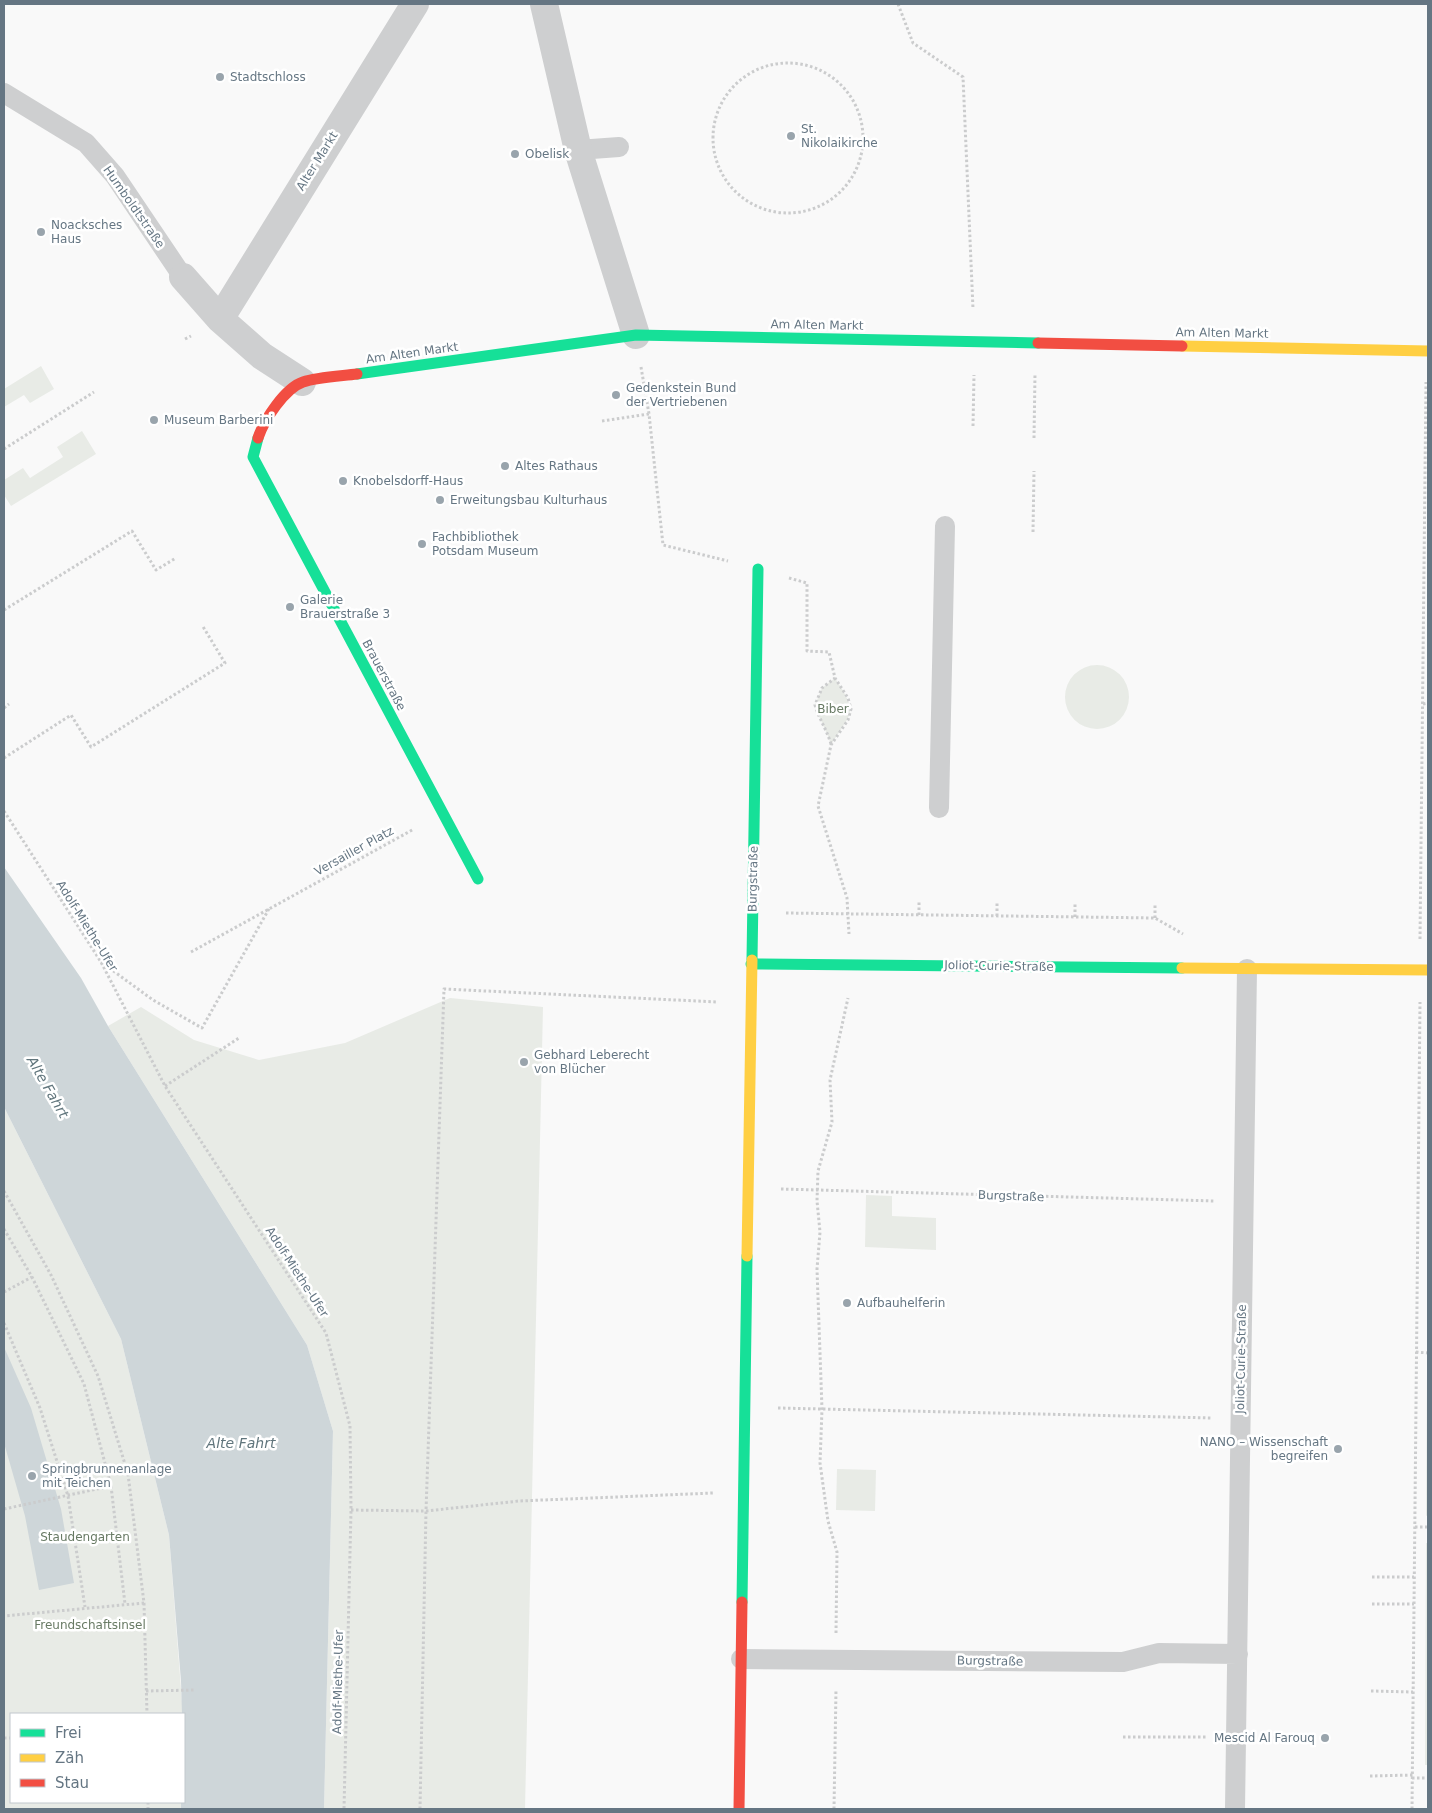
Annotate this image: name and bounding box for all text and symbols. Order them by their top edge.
place label: Stadtschloss [230,70,306,84]
marker: Stadtschloss [214,71,226,83]
place label: St. Nikolaikirche [801,122,878,150]
street label: Alter Markt [293,129,341,193]
marker: St. Nikolaikirche [785,130,797,142]
place label: Obelisk [525,147,569,161]
marker: Obelisk [509,148,521,160]
street label: Humboldtstraße [100,163,168,251]
place label: Noacksches Haus [51,218,122,246]
marker: Noacksches Haus [35,226,47,238]
street label: Am Alten Markt [770,317,864,333]
street label: Am Alten Markt [1175,325,1269,341]
street label: Am Alten Markt [365,340,459,366]
place label: Gedenkstein Bund der Vertriebenen [626,381,736,409]
marker: Gedenkstein Bund der Vertriebenen [610,389,622,401]
place label: Museum Barberini [164,413,273,427]
marker: Museum Barberini [148,414,160,426]
place label: Altes Rathaus [515,459,598,473]
marker: Altes Rathaus [499,460,511,472]
place label: Knobelsdorff-Haus [353,474,463,488]
marker: Knobelsdorff-Haus [337,475,349,487]
place label: Erweitungsbau Kulturhaus [450,493,607,507]
marker: Erweitungsbau Kulturhaus [434,494,446,506]
place label: Fachbibliothek Potsdam Museum [432,530,538,558]
marker: Fachbibliothek Potsdam Museum [416,538,428,550]
place label: Galerie Brauerstraße 3 [300,593,390,621]
marker: Galerie Brauerstraße 3 [284,601,296,613]
street label: Brauerstraße [359,637,409,713]
park label: Biber [817,702,849,716]
street label: Versailler Platz [312,823,396,879]
street label: Burgstraße [745,846,761,912]
street label: Adolf-Miethe-Ufer [53,878,121,974]
street label: Joliot-Curie-Straße [943,958,1054,974]
place label: Gebhard Leberecht von Blücher [534,1048,650,1076]
water label: Alte Fahrt [23,1052,72,1121]
marker: Gebhard Leberecht von Blücher [518,1056,530,1068]
street label: Burgstraße [978,1188,1044,1204]
street label: Adolf-Miethe-Ufer [263,1224,331,1320]
place label: Aufbauhelferin [857,1296,945,1310]
marker: Aufbauhelferin [841,1297,853,1309]
street label: Joliot-Curie-Straße [1233,1304,1249,1415]
water label: Alte Fahrt [206,1435,276,1451]
place label: NANO – Wissenschaft begreifen [1200,1435,1328,1463]
marker: NANO – Wissenschaft begreifen [1332,1443,1344,1455]
place label: Springbrunnenanlage mit Teichen [42,1462,172,1490]
marker: Springbrunnenanlage mit Teichen [26,1470,38,1482]
park label: Staudengarten [40,1530,130,1544]
park label: Freundschaftsinsel [34,1618,146,1632]
street label: Adolf-Miethe-Ufer [330,1630,346,1734]
street label: Burgstraße [957,1653,1023,1669]
legend [10,1713,185,1803]
text: Frei [55,1724,82,1742]
place label: Mescid Al Farouq [1214,1731,1315,1745]
marker: Mescid Al Farouq [1319,1732,1331,1744]
text: Zäh [55,1749,84,1767]
text: Stau [55,1774,89,1792]

